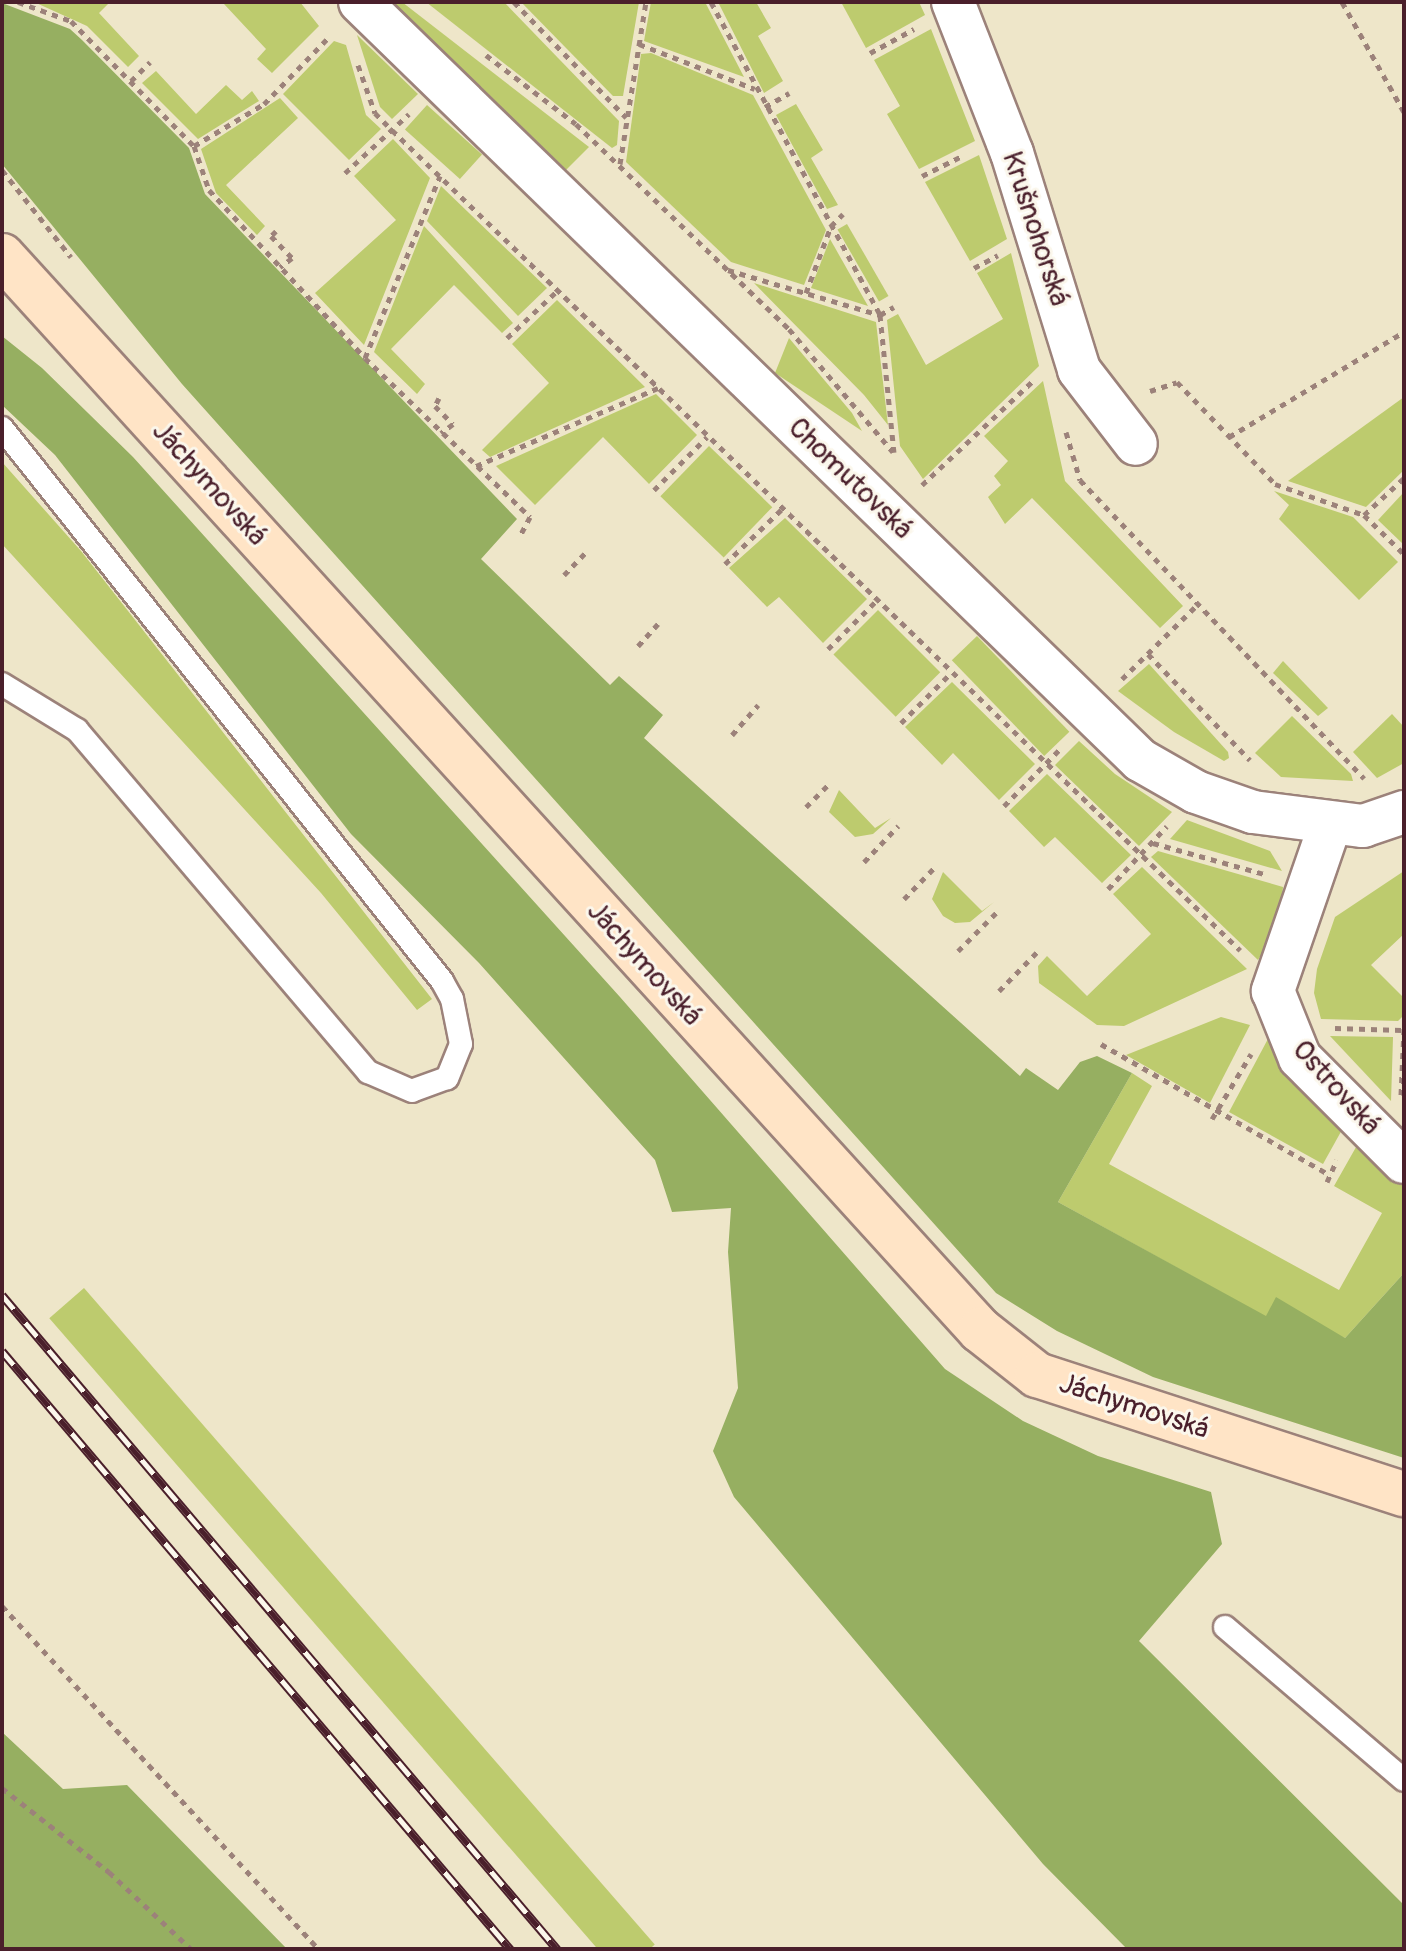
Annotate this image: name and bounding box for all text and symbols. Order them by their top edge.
street label: Krušnohorská [994,148,1076,310]
street label: Chomutovská [781,411,919,547]
street label: Jáchymovská [144,415,274,553]
street label: Jáchymovská [579,895,709,1033]
street label: Ostrovská [1285,1034,1387,1142]
street label: Jáchymovská [1055,1367,1213,1447]

